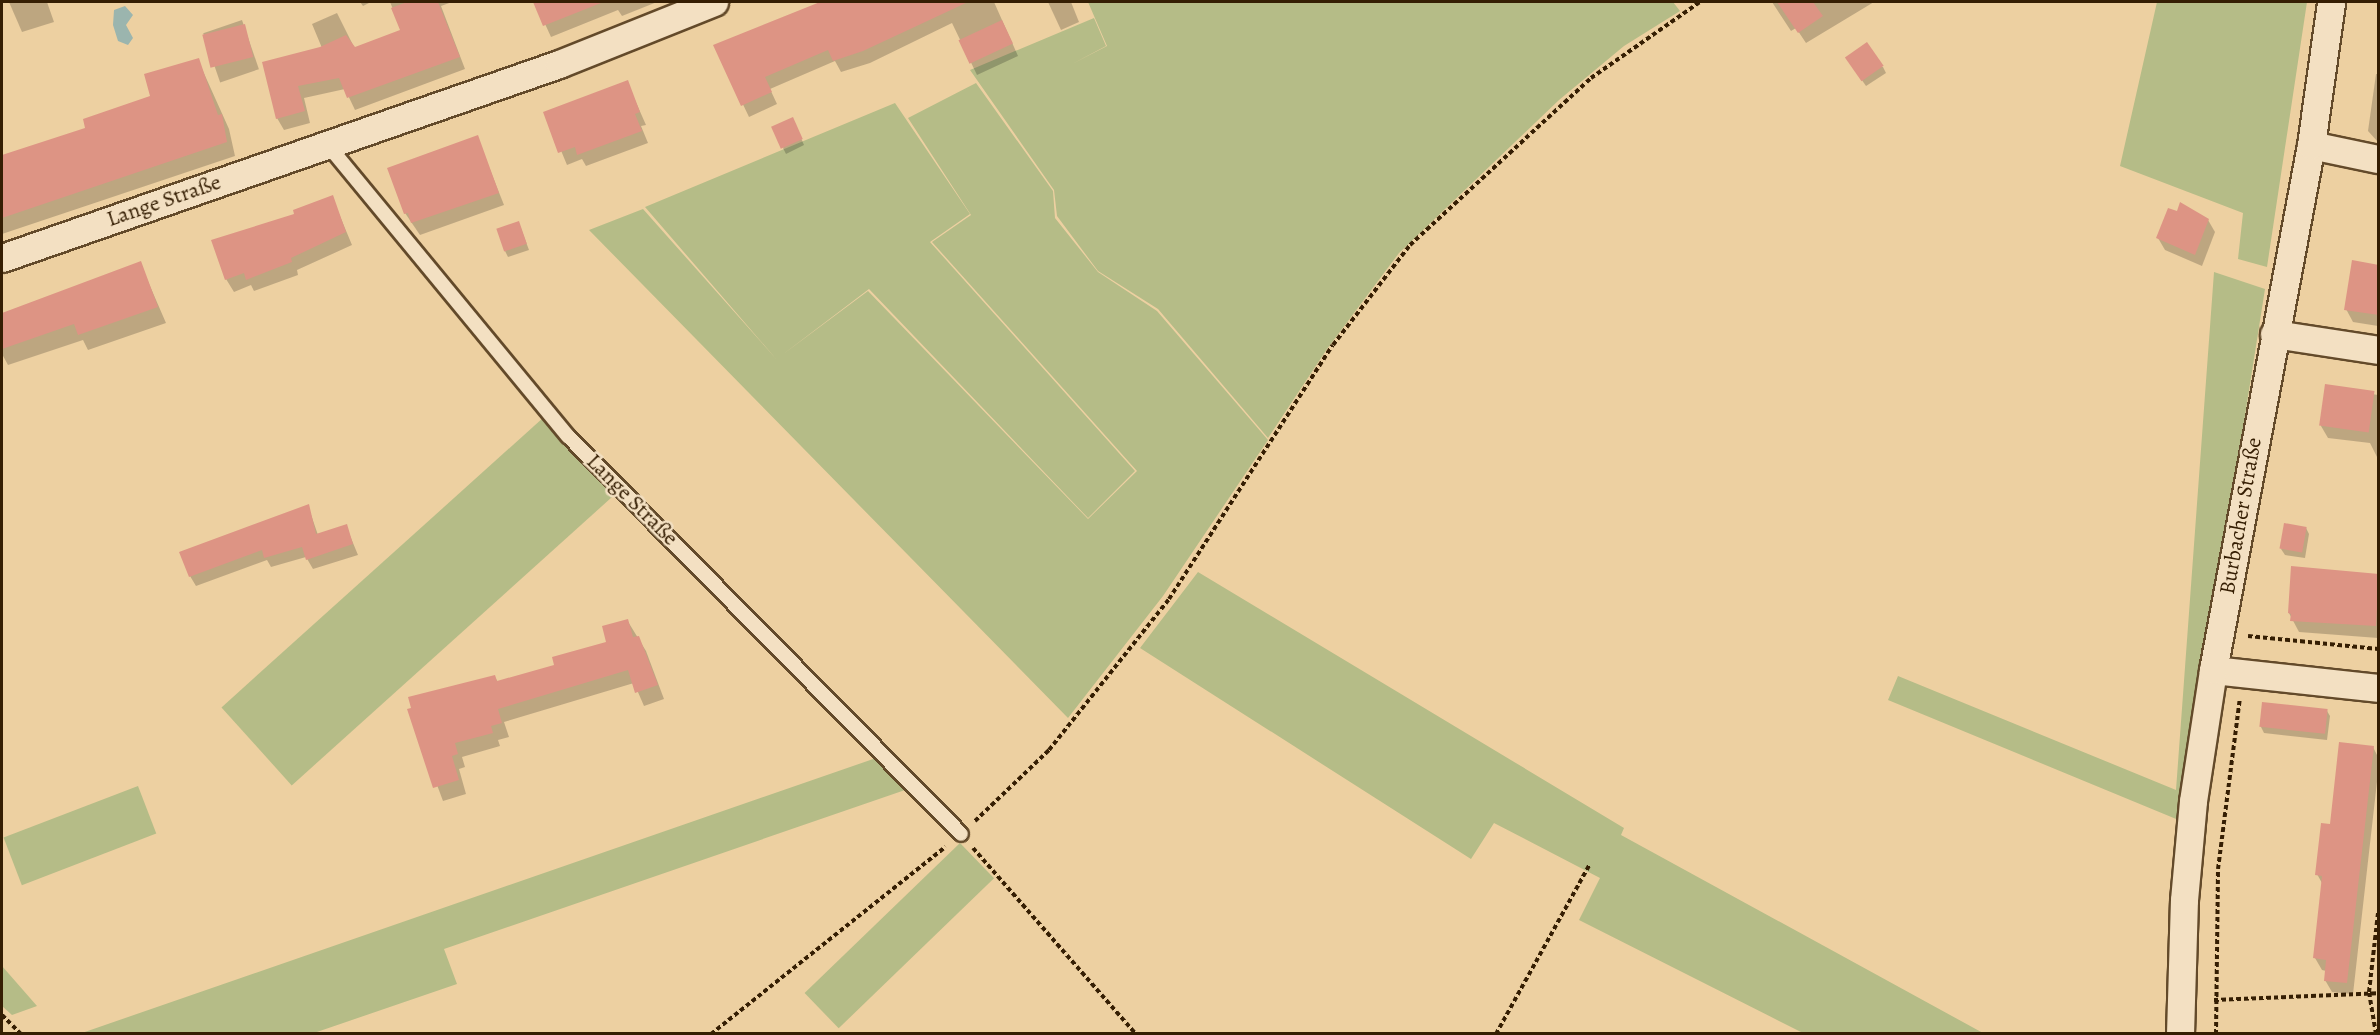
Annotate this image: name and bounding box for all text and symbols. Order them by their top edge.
street label: Lange Straße [103,169,225,233]
street label: Burbacher Straße [2214,435,2268,597]
street label: Lange Straße [581,449,683,551]

